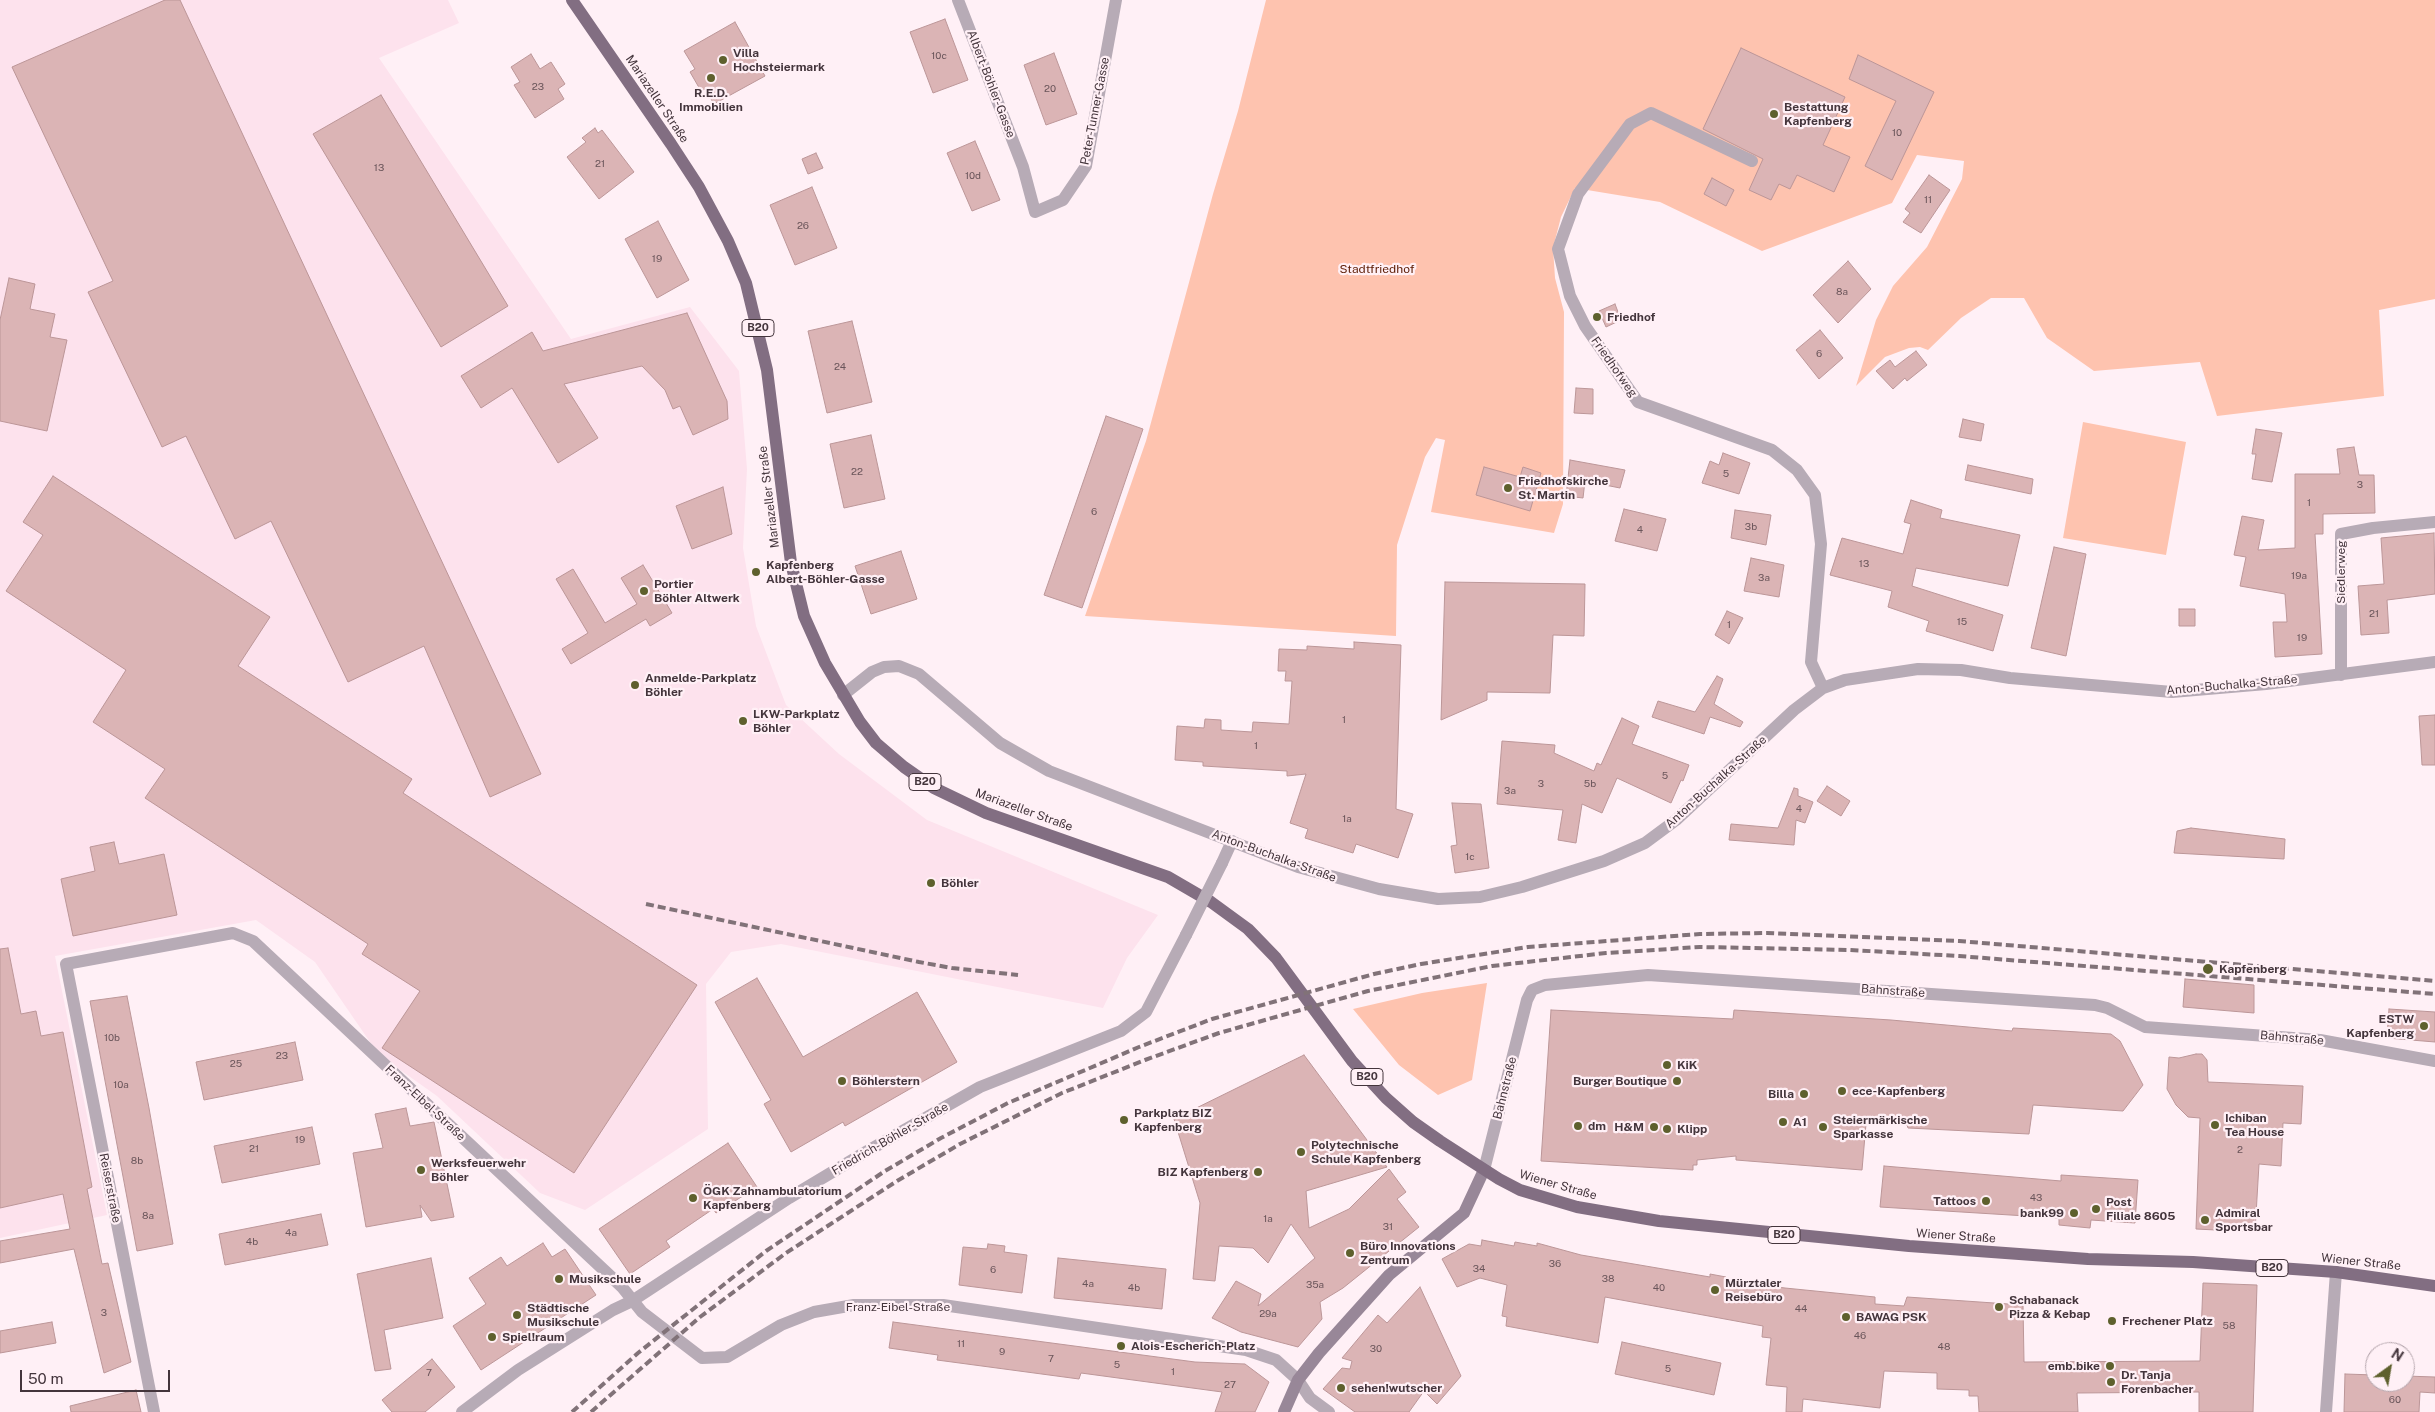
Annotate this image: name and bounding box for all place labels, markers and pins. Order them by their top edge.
place label: Villa Hochsteiermark [733,46,825,74]
marker: Villa Hochsteiermark [717,54,729,66]
marker: R.E.D. Immobilien [705,72,717,84]
place label: R.E.D. Immobilien [679,86,743,114]
place label: Bestattung Kapfenberg [1784,100,1852,128]
marker: Bestattung Kapfenberg [1768,108,1780,120]
place label: Friedhof [1607,310,1655,324]
marker: Friedhof [1591,311,1603,323]
place label: Friedhofskirche St. Martin [1518,474,1608,502]
marker: Friedhofskirche St. Martin [1502,482,1514,494]
place label: Kapfenberg Albert-Böhler-Gasse [766,558,885,586]
marker: Kapfenberg Albert-Böhler-Gasse [750,566,762,578]
place label: Portier Böhler Altwerk [654,577,740,605]
marker: Portier Böhler Altwerk [638,585,650,597]
place label: Anmelde-Parkplatz Böhler [645,671,756,699]
marker: Anmelde-Parkplatz Böhler [629,679,641,691]
place label: LKW-Parkplatz Böhler [753,707,840,735]
marker: LKW-Parkplatz Böhler [737,715,749,727]
place label: Böhler [941,876,979,890]
marker: Böhler [925,877,937,889]
marker: Kapfenberg [2201,962,2215,976]
place label: Kapfenberg [2219,962,2287,976]
place label: ESTW Kapfenberg [2346,1012,2414,1040]
marker: ESTW Kapfenberg [2418,1020,2430,1032]
place label: KiK [1677,1058,1697,1072]
marker: KiK [1661,1059,1673,1071]
place label: Böhlerstern [852,1074,920,1088]
place label: Burger Boutique [1573,1074,1667,1088]
marker: Böhlerstern [836,1075,848,1087]
marker: Burger Boutique [1671,1075,1683,1087]
place label: ece-Kapfenberg [1852,1084,1945,1098]
marker: ece-Kapfenberg [1836,1085,1848,1097]
place label: Billa [1768,1087,1794,1101]
marker: Billa [1798,1088,1810,1100]
place label: Parkplatz BIZ Kapfenberg [1134,1106,1212,1134]
place label: Ichiban Tea House [2225,1111,2284,1139]
place label: Steiermärkische Sparkasse [1833,1113,1927,1141]
marker: Parkplatz BIZ Kapfenberg [1118,1114,1130,1126]
place label: A1 [1793,1115,1807,1129]
marker: A1 [1777,1116,1789,1128]
place label: dm [1588,1119,1606,1133]
marker: Ichiban Tea House [2209,1119,2221,1131]
marker: dm [1572,1120,1584,1132]
place label: H&M [1614,1120,1644,1134]
marker: H&M [1648,1121,1660,1133]
marker: Steiermärkische Sparkasse [1817,1121,1829,1133]
place label: Klipp [1677,1122,1707,1136]
marker: Klipp [1661,1123,1673,1135]
place label: Polytechnische Schule Kapfenberg [1311,1138,1421,1166]
marker: Polytechnische Schule Kapfenberg [1295,1146,1307,1158]
place label: Werksfeuerwehr Böhler [431,1156,526,1184]
marker: Werksfeuerwehr Böhler [415,1164,427,1176]
place label: BIZ Kapfenberg [1157,1165,1248,1179]
marker: BIZ Kapfenberg [1252,1166,1264,1178]
place label: ÖGK Zahnambulatorium Kapfenberg [703,1184,842,1212]
marker: ÖGK Zahnambulatorium Kapfenberg [687,1192,699,1204]
place label: Tattoos [1933,1194,1976,1208]
marker: Tattoos [1980,1195,1992,1207]
place label: Post Filiale 8605 [2106,1195,2175,1223]
marker: Post Filiale 8605 [2090,1203,2102,1215]
place label: bank99 [2020,1206,2064,1220]
place label: Admiral Sportsbar [2215,1206,2273,1234]
marker: bank99 [2068,1207,2080,1219]
marker: Admiral Sportsbar [2199,1214,2211,1226]
place label: Büro Innovations Zentrum [1360,1239,1456,1267]
marker: Büro Innovations Zentrum [1344,1247,1356,1259]
place label: Musikschule [569,1272,641,1286]
marker: Musikschule [553,1273,565,1285]
place label: Mürztaler Reisebüro [1725,1276,1783,1304]
marker: Mürztaler Reisebüro [1709,1284,1721,1296]
place label: Schabanack Pizza & Kebap [2009,1293,2090,1321]
place label: Städtische Musikschule [527,1301,599,1329]
marker: Schabanack Pizza & Kebap [1993,1301,2005,1313]
marker: Städtische Musikschule [511,1309,523,1321]
place label: BAWAG PSK [1856,1310,1927,1324]
marker: BAWAG PSK [1840,1311,1852,1323]
place label: Frechener Platz [2122,1314,2213,1328]
marker: Frechener Platz [2106,1315,2118,1327]
place label: Spiel!raum [502,1330,565,1344]
marker: Spiel!raum [486,1331,498,1343]
place label: Alois-Escherich-Platz [1131,1339,1255,1353]
marker: Alois-Escherich-Platz [1115,1340,1127,1352]
place label: emb.bike [2048,1359,2100,1373]
marker: emb.bike [2104,1360,2116,1372]
place label: Dr. Tanja Forenbacher [2121,1368,2194,1396]
marker: Dr. Tanja Forenbacher [2105,1376,2117,1388]
place label: sehen!wutscher [1351,1381,1442,1395]
marker: sehen!wutscher [1335,1382,1347,1394]

